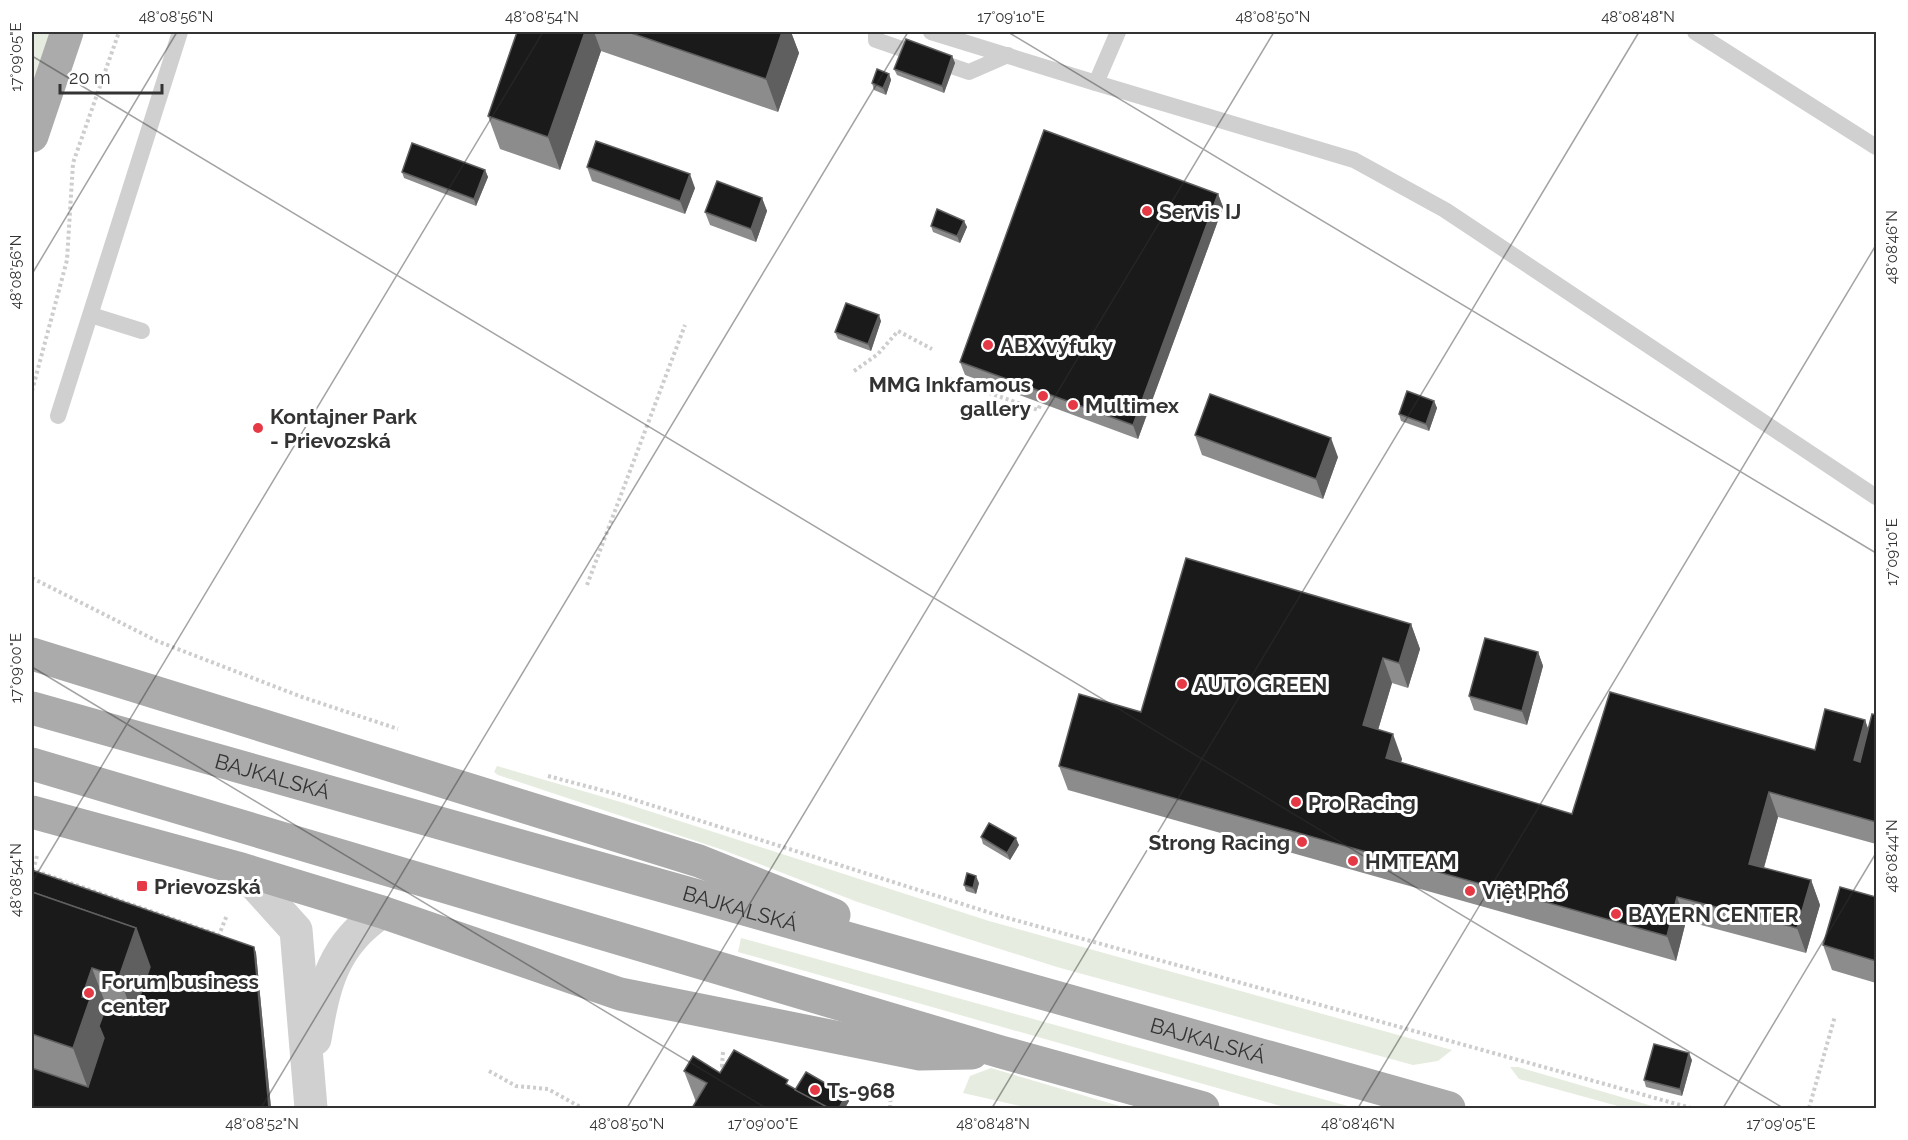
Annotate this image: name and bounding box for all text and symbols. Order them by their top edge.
text: 48°08'56"N [139,8,213,26]
text: 48°08'54"N [505,8,579,26]
text: 17°09'10"E [977,8,1045,26]
text: 48°08'50"N [1236,8,1310,26]
text: 48°08'48"N [1601,8,1675,26]
text: 17°09'05"E [7,22,25,92]
scale bar [60,57,162,95]
text: 20 m [69,67,111,88]
place label: Servis IJ [1159,199,1241,224]
marker: Servis IJ [1140,204,1154,218]
text: 48°08'46"N [1883,210,1901,284]
text: 48°08'56"N [7,235,25,309]
place label: ABX výfuky [1000,333,1113,358]
marker: ABX výfuky [981,338,995,352]
place label: MMG Inkfamous gallery [869,372,1031,421]
marker: MMG Inkfamous gallery [1036,389,1050,403]
place label: Multimex [1085,393,1180,418]
marker: Multimex [1066,398,1080,412]
place label: Kontajner Park - Prievozská [270,404,417,453]
marker: Kontajner Park - Prievozská [251,421,265,435]
text: 17°09'10"E [1883,518,1901,586]
text: 17°09'00"E [7,633,25,703]
place label: AUTO GREEN [1194,672,1327,697]
marker: AUTO GREEN [1175,677,1189,691]
street label: BAJKALSKÁ [212,748,333,804]
place label: Pro Racing [1308,790,1416,815]
marker: Pro Racing [1289,795,1303,809]
text: 48°08'44"N [1883,820,1901,892]
place label: Strong Racing [1149,830,1290,855]
marker: Strong Racing [1295,835,1309,849]
text: 48°08'54"N [7,843,25,917]
place label: HMTEAM [1365,849,1457,874]
marker: HMTEAM [1346,854,1360,868]
place label: Prievozská [154,874,261,899]
marker: Prievozská [135,879,149,893]
place label: Việt Phố [1482,879,1566,904]
street label: BAJKALSKÁ [680,880,801,936]
marker: Việt Phố [1463,884,1477,898]
place label: BAYERN CENTER [1628,902,1799,927]
marker: BAYERN CENTER [1609,907,1623,921]
place label: Forum business center [101,969,259,1018]
marker: Forum business center [82,986,96,1000]
street label: BAJKALSKÁ [1148,1012,1268,1068]
place label: Ts-968 [827,1078,895,1103]
marker: Ts-968 [808,1083,822,1097]
text: 48°08'52"N [225,1115,299,1133]
text: 48°08'50"N [590,1115,664,1133]
text: 17°09'00"E [728,1115,798,1133]
text: 48°08'48"N [956,1115,1030,1133]
text: 48°08'46"N [1321,1115,1395,1133]
text: 17°09'05"E [1746,1115,1816,1133]

